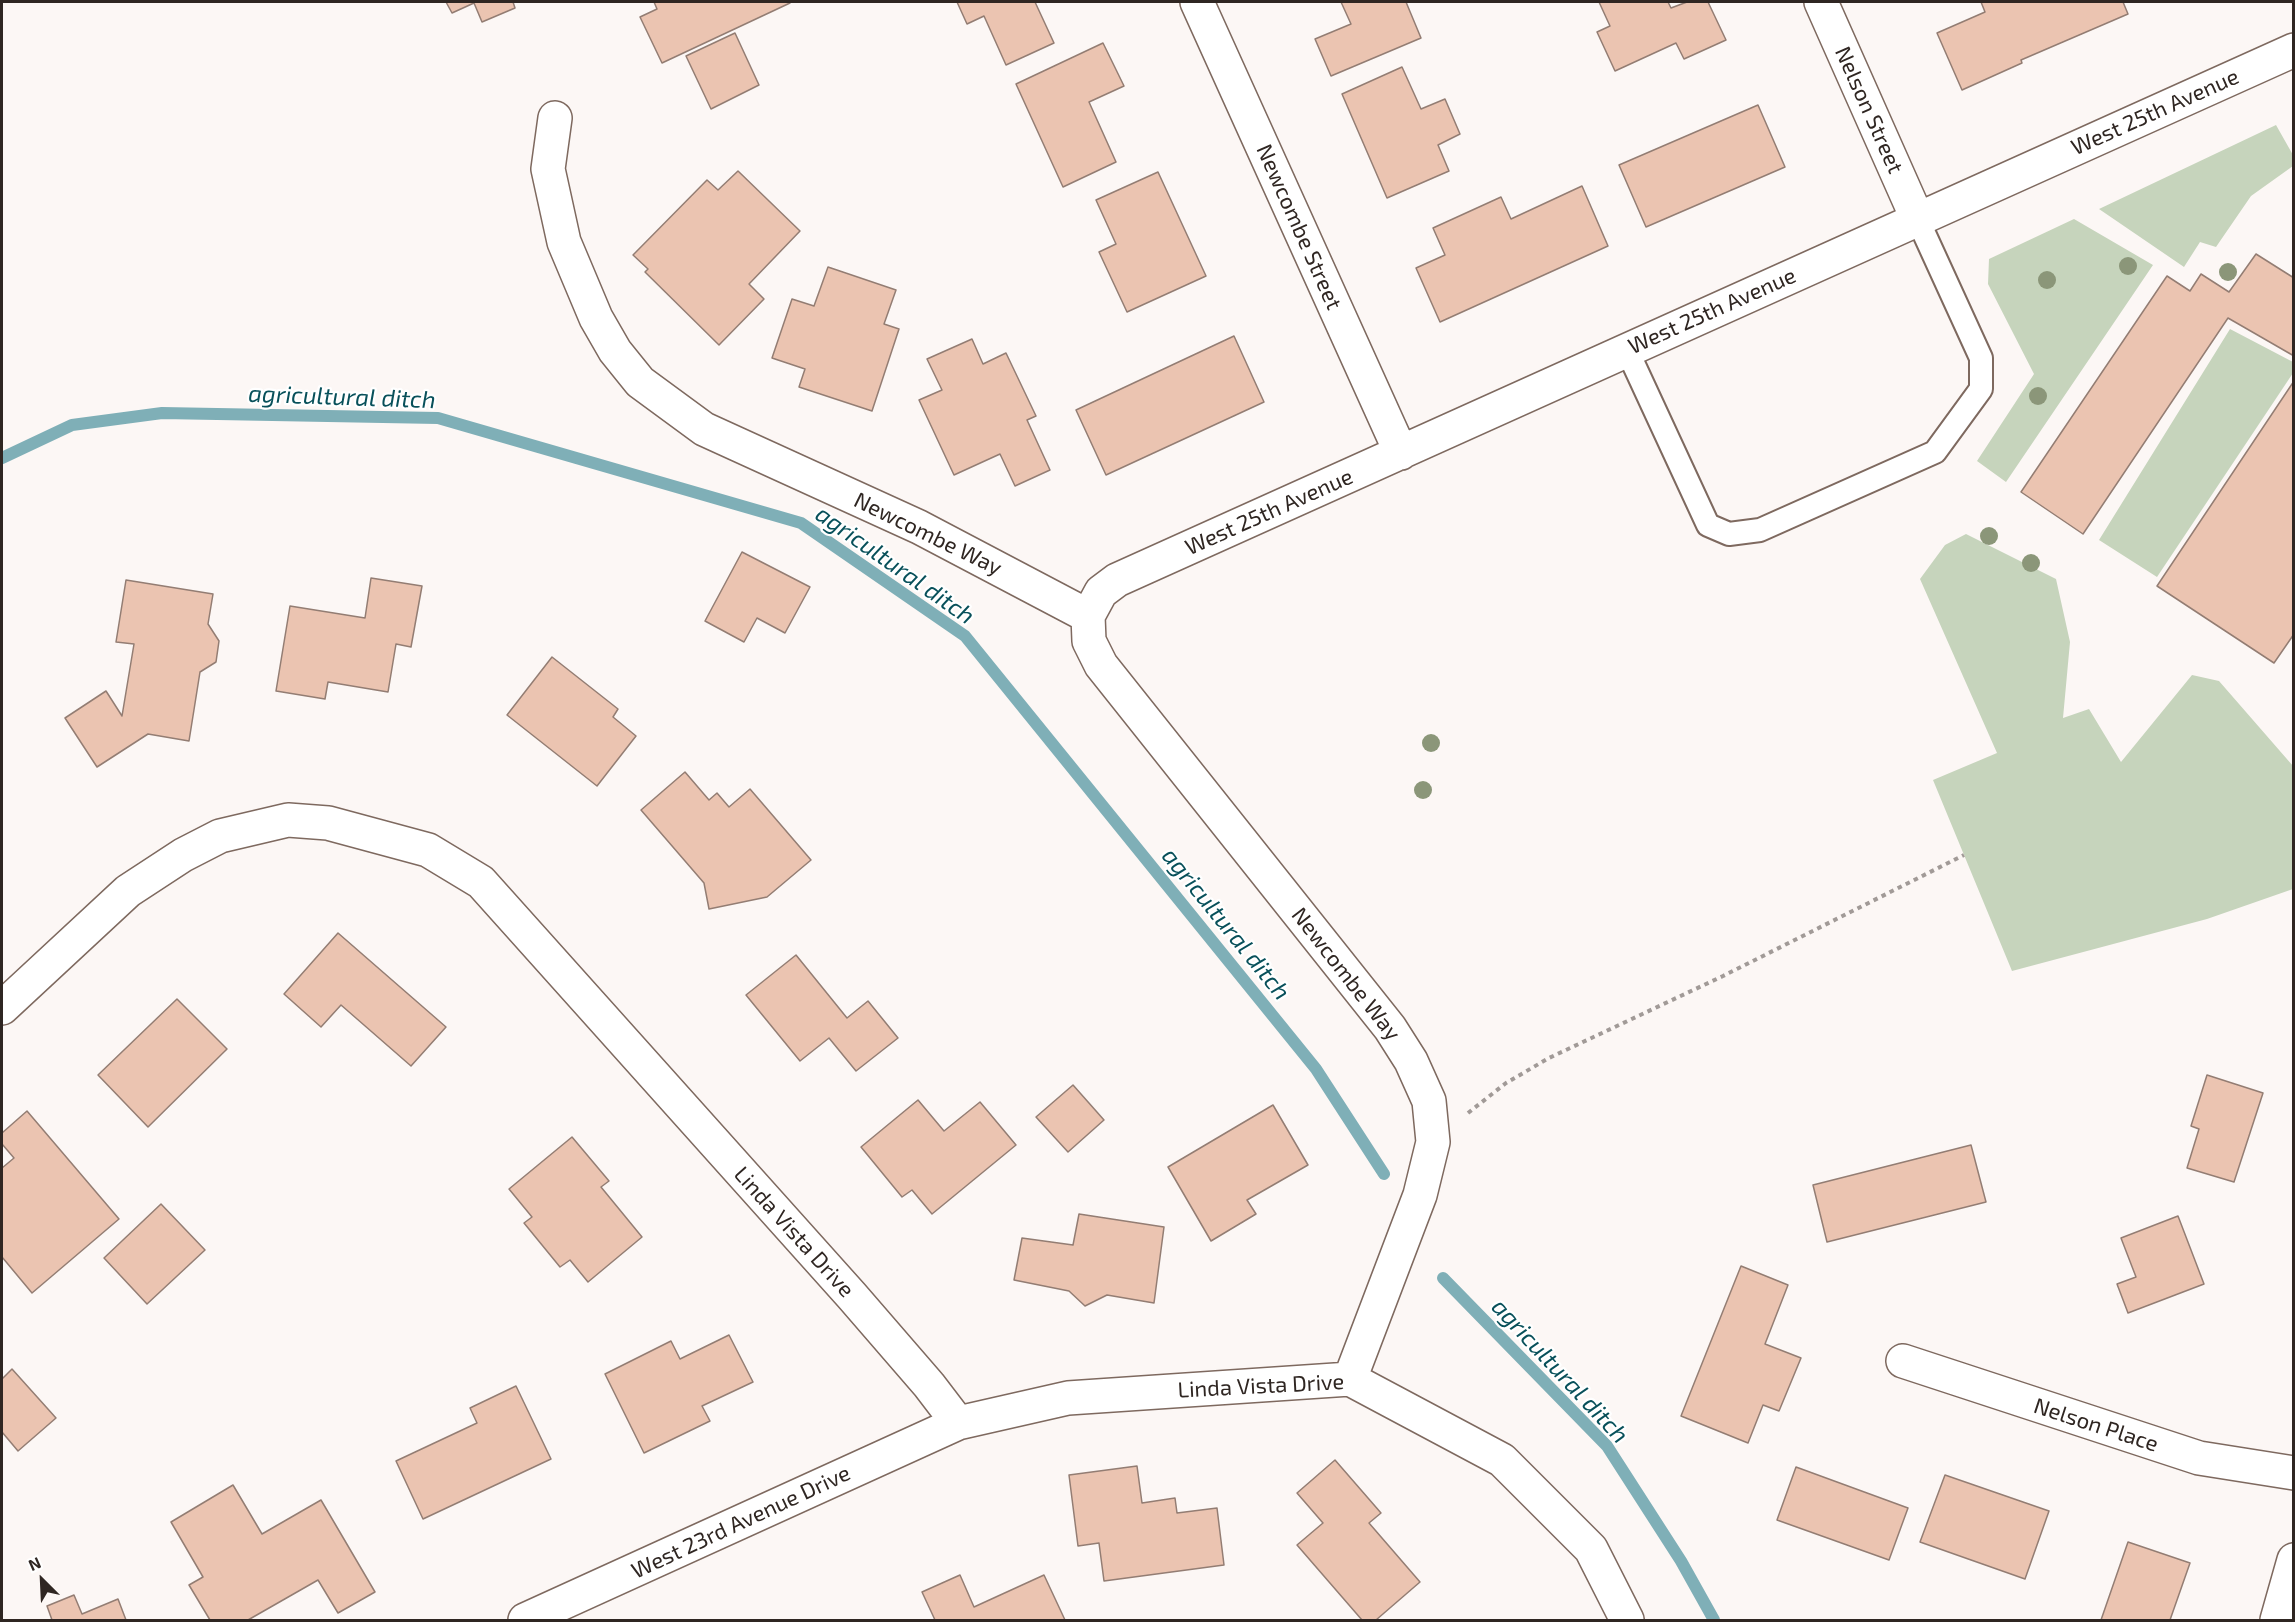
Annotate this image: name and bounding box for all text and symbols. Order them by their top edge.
street label: Nelson Street [1829,42,1909,178]
street label: West 25th Avenue [2067,63,2243,161]
street label: Newcombe Street [1251,140,1347,314]
street label: West 25th Avenue [1624,262,1800,360]
water label: agricultural ditch [248,379,436,415]
street label: West 25th Avenue [1181,463,1357,561]
street label: Newcombe Way [850,487,1006,581]
water label: agricultural ditch [810,499,980,631]
water label: agricultural ditch [1156,842,1296,1006]
street label: Newcombe Way [1286,902,1406,1046]
street label: Linda Vista Drive [728,1161,860,1303]
water label: agricultural ditch [1486,1293,1634,1449]
street label: Linda Vista Drive [1177,1368,1345,1404]
street label: Nelson Place [2030,1392,2162,1458]
street label: West 23rd Avenue Drive [627,1460,855,1584]
north arrow [12,1550,72,1610]
text: N [25,1552,44,1574]

